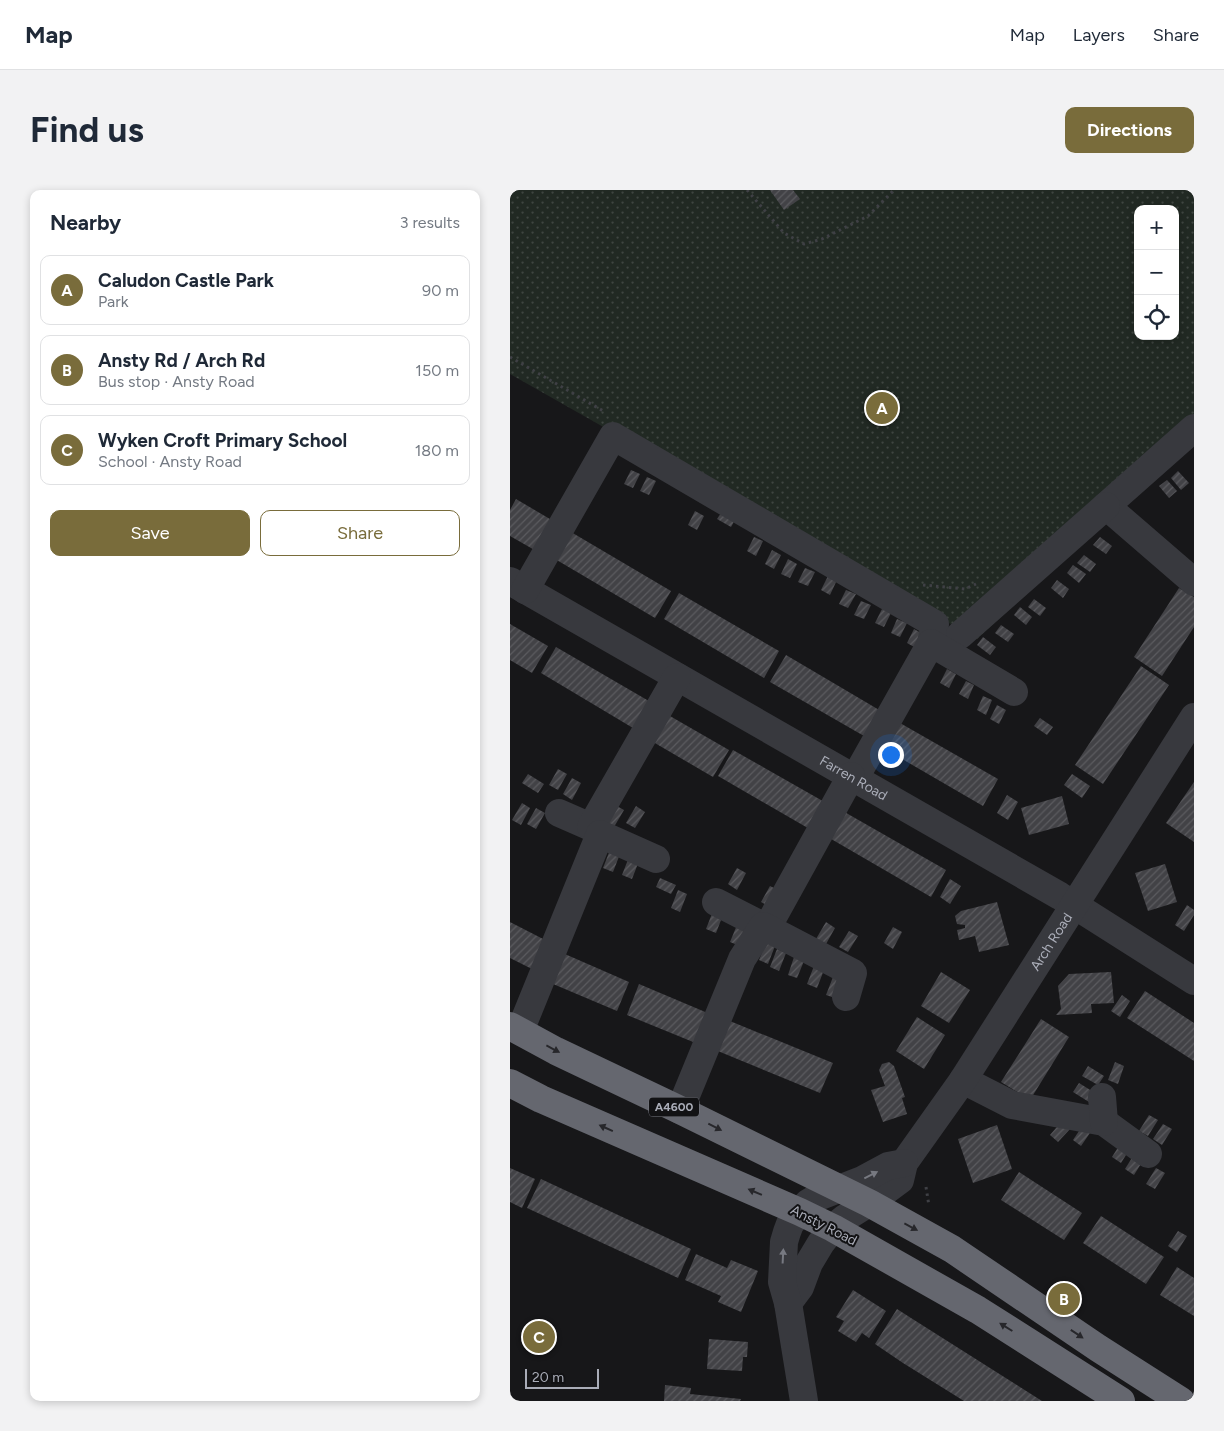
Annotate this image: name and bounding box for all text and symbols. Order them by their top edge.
text: Map [25,20,73,49]
text: Map [1010,24,1045,46]
text: Layers [1073,24,1125,46]
text: Share [1153,24,1199,46]
button: Directions [1065,107,1194,153]
text: Find us [30,109,144,151]
map controls [1134,205,1179,340]
button: + [1134,205,1179,250]
text: Nearby [50,210,121,235]
text: 3 results [400,213,460,232]
button: − [1134,250,1179,295]
text: Caludon Castle Park [98,269,274,292]
text: A [61,281,73,300]
text: 90 m [422,281,459,300]
text: Park [98,292,128,311]
button: locate [1134,295,1179,340]
text: Ansty Rd / Arch Rd [98,349,265,372]
text: B [62,361,72,380]
text: 150 m [415,361,459,380]
text: Bus stop · Ansty Road [98,372,255,391]
pin: A [866,389,898,427]
text: Wyken Croft Primary School [98,429,347,452]
text: C [61,441,73,460]
text: 180 m [415,441,459,460]
text: School · Ansty Road [98,452,242,471]
button: Save [50,510,250,556]
button: Share [260,510,460,556]
your location [878,742,904,768]
street label: Farren Road [816,752,890,804]
street label: Arch Road [1027,910,1076,974]
one-way arrow [545,1045,560,1053]
road number: A4600 [649,1098,699,1116]
one-way arrow [599,1123,613,1131]
one-way arrow [708,1123,722,1131]
one-way arrow [864,1171,878,1179]
one-way arrow [748,1188,762,1196]
street label: Ansty Road [788,1201,860,1249]
one-way arrow [905,1223,918,1232]
one-way arrow [780,1247,788,1263]
pin: B [1048,1280,1080,1318]
pin: C [523,1318,555,1356]
one-way arrow [999,1323,1013,1332]
one-way arrow [1071,1329,1084,1339]
scale bar [525,1366,599,1389]
text: 20 m [532,1369,564,1386]

